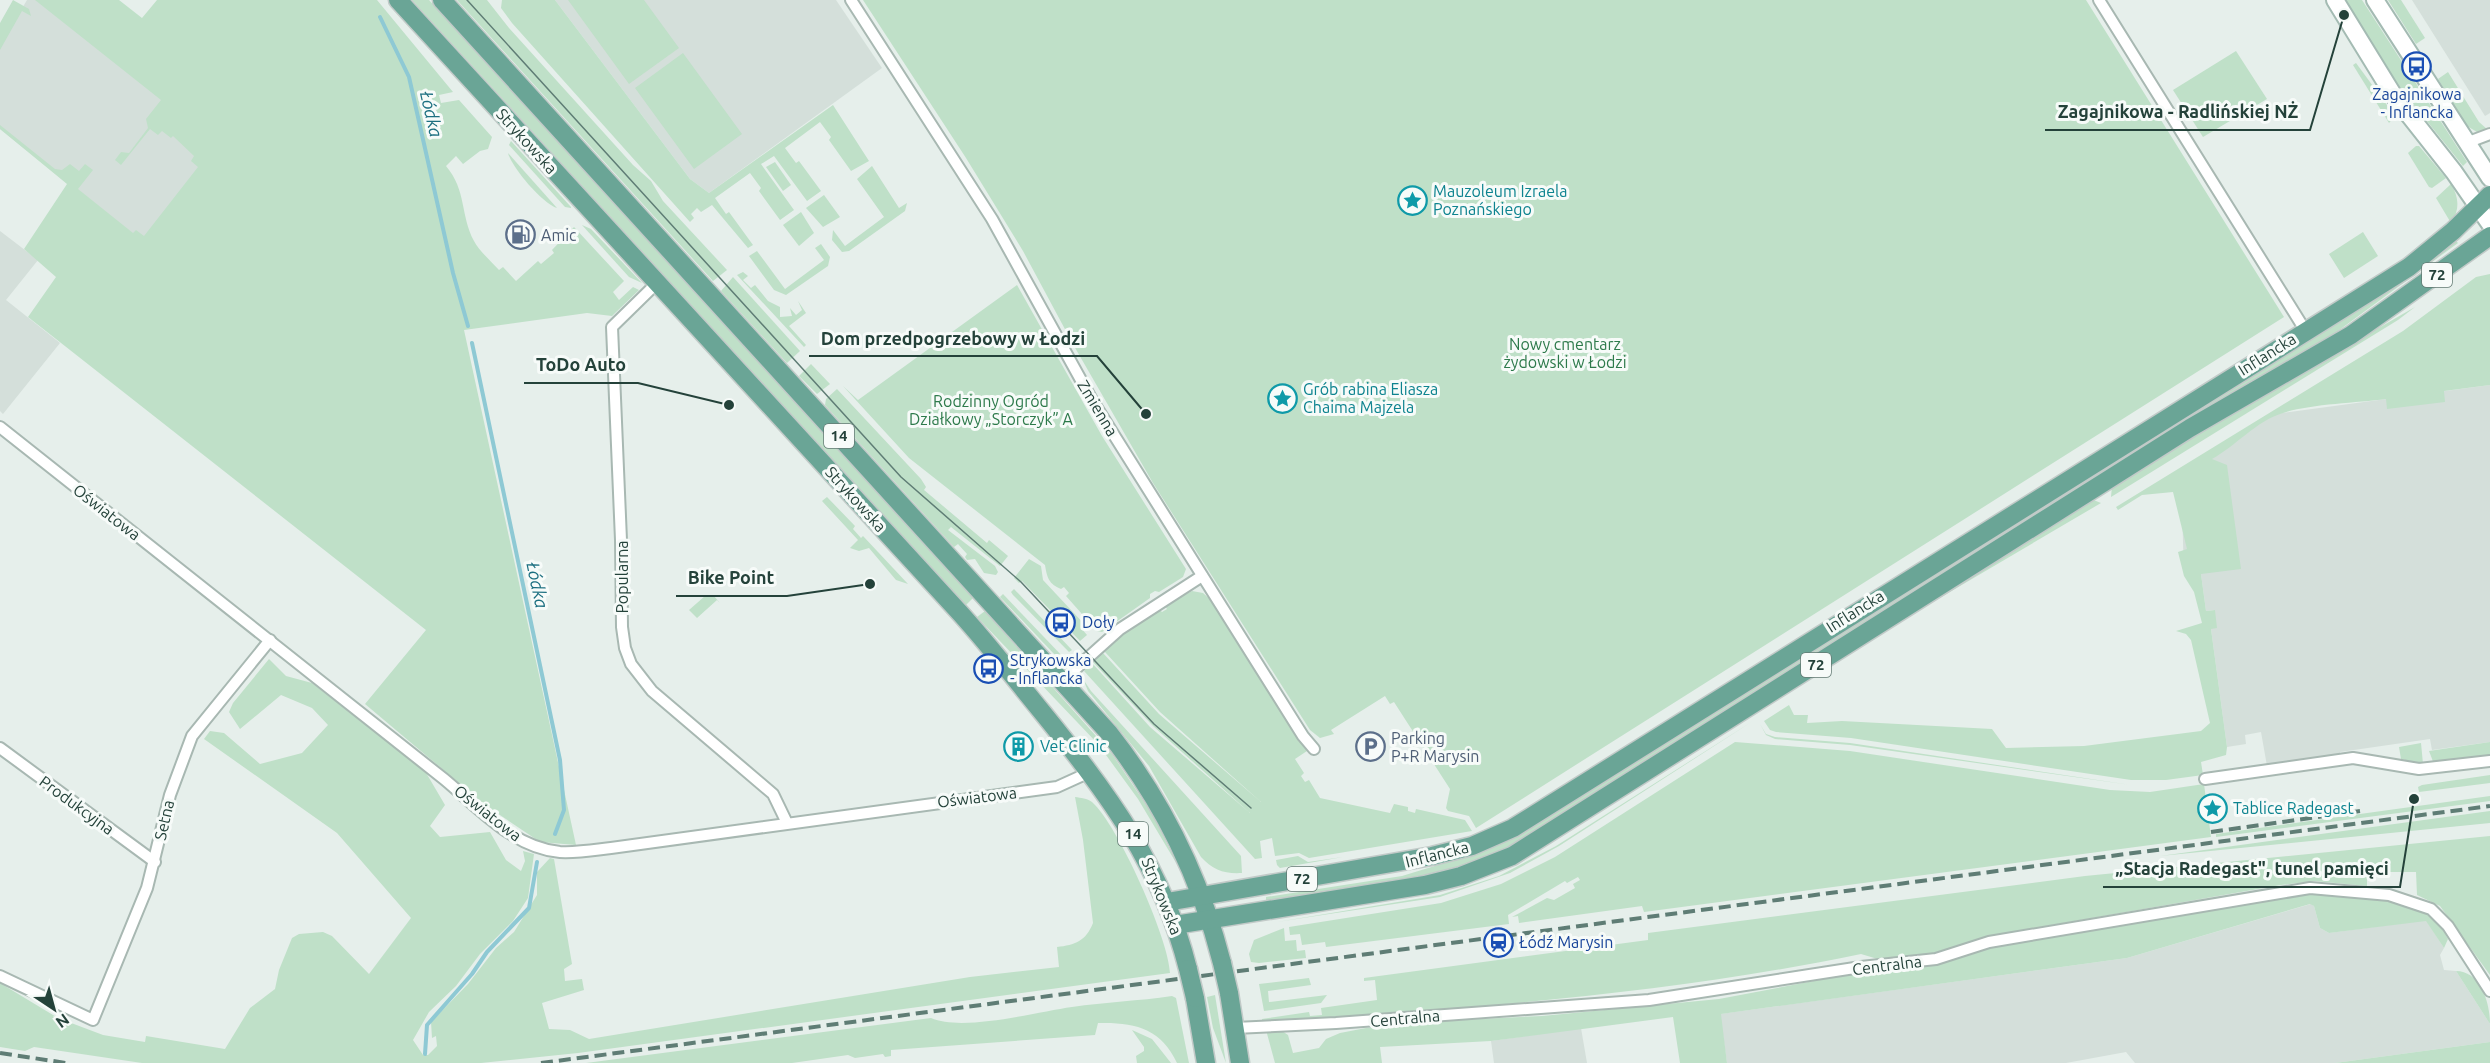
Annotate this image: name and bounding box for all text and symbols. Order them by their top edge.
bus stop icon: Zagajnikowa - Inflancka [2401,50,2433,82]
place label: Zagajnikowa - Inflancka [2372,85,2462,121]
water label: Łódka [417,89,447,139]
callout: Zagajnikowa - Radlińskiej NŻ [2045,94,2310,130]
text: Zagajnikowa - Radlińskiej NŻ [2058,101,2299,121]
street label: Strykowska [493,105,561,177]
place label: Mauzoleum Izraela Poznańskiego [1433,182,1567,218]
place icon: Mauzoleum Izraela Poznańskiego [1396,184,1428,216]
fuel station icon: Amic [504,219,536,251]
place label: Amic [541,226,577,244]
road number: 72 [2422,263,2452,287]
callout: Dom przedpogrzebowy w Łodzi [809,320,1097,356]
text: Dom przedpogrzebowy w Łodzi [821,328,1085,348]
street label: Inflancka [2235,329,2299,379]
park label: Nowy cmentarz żydowski w Łodzi [1503,335,1627,371]
callout: ToDo Auto [524,347,638,383]
text: ToDo Auto [536,354,626,374]
street label: Zmienna [1074,377,1122,439]
place label: Grób rabina Eliasza Chaima Majzela [1303,380,1438,416]
place icon: Grób rabina Eliasza Chaima Majzela [1266,382,1298,414]
park label: Rodzinny Ogród Działkowy „Storczyk” A [909,392,1074,428]
road number: 14 [824,424,854,448]
street label: Strykowska [822,463,890,535]
street label: Oświatowa [70,480,144,544]
street label: Popularna [613,540,631,614]
water label: Łódka [523,560,553,610]
callout: Bike Point [676,560,787,596]
text: Bike Point [688,567,774,587]
street label: Inflancka [1823,586,1887,636]
bus stop icon: Doły [1045,606,1077,638]
place label: Doły [1082,613,1115,631]
place label: Strykowska - Inflancka [1010,651,1092,687]
bus stop icon: Strykowska - Inflancka [973,653,1005,685]
road number: 72 [1801,653,1831,677]
place label: Parking P+R Marysin [1391,729,1479,765]
building icon: Vet Clinic [1003,730,1035,762]
parking icon: Parking P+R Marysin [1354,731,1386,763]
place label: Vet Clinic [1040,737,1107,755]
street label: Produkcyjna [36,772,118,838]
street label: Oświatowa [451,781,525,845]
street label: Oświatowa [936,783,1018,811]
place icon: Tablice Radegast [2196,792,2228,824]
street label: Setna [151,798,177,842]
place label: Tablice Radegast [2233,799,2355,817]
road number: 14 [1118,822,1148,846]
street label: Inflancka [1403,837,1471,871]
callout: „Stacja Radegast", tunel pamięci [2103,851,2400,887]
street label: Strykowska [1138,855,1186,937]
text: „Stacja Radegast", tunel pamięci [2115,858,2389,879]
road number: 72 [1287,867,1317,891]
station icon: Łódź Marysin [1482,926,1514,958]
place label: Łódź Marysin [1519,933,1613,951]
street label: Centralna [1851,952,1923,978]
north arrow [24,979,84,1039]
street label: Centralna [1369,1006,1441,1030]
text: N [53,1010,73,1032]

